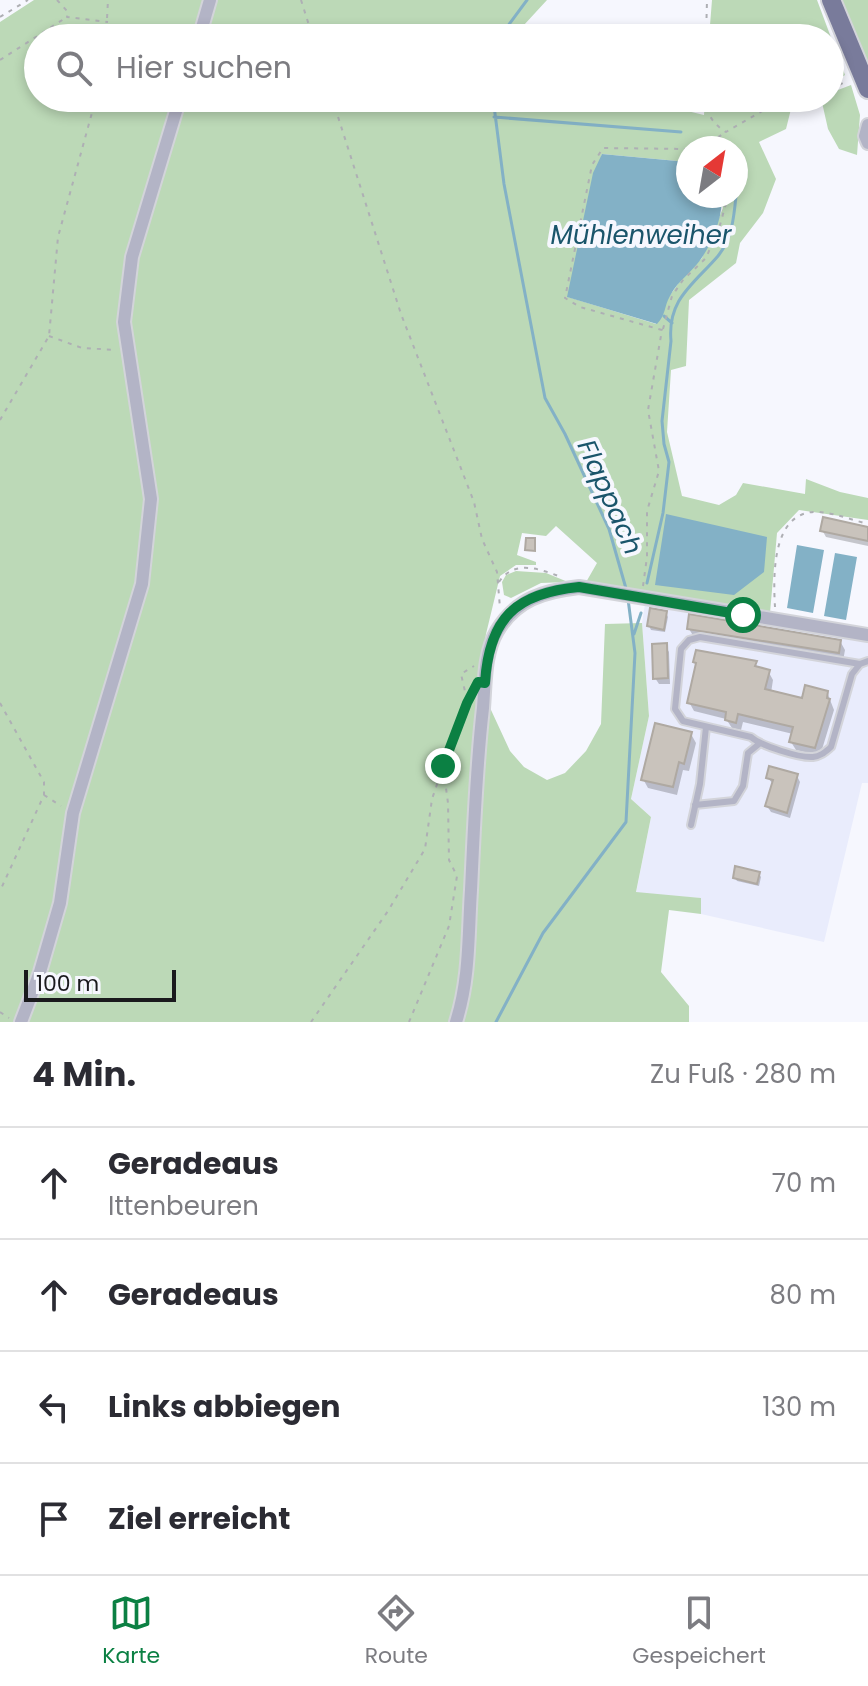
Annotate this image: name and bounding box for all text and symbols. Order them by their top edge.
search box [24,24,844,112]
icon: search [52,46,96,90]
text: Hier suchen [116,46,292,89]
north arrow [676,136,748,208]
water label: Mühlenweiher [550,217,733,253]
water label: Flappach [569,434,651,560]
route start [725,597,761,633]
route end [425,748,461,784]
scale bar [24,966,176,1002]
text: 100 m [36,968,99,999]
text: 4 Min. [32,1050,136,1098]
text: Zu Fuß · 280 m [650,1056,836,1092]
text: Geradeaus [108,1142,279,1185]
icon: ahead [32,1161,76,1205]
text: 70 m [772,1165,836,1201]
text: Ittenbeuren [108,1188,259,1224]
icon: ahead [32,1273,76,1317]
text: Geradeaus [108,1273,279,1316]
text: 80 m [770,1277,836,1313]
icon: left [32,1385,76,1429]
text: Links abbiegen [108,1385,341,1428]
text: 130 m [762,1389,836,1425]
icon: arrive [32,1497,76,1541]
text: Ziel erreicht [108,1497,290,1540]
tab: Karte [102,1591,160,1672]
tab: Route [365,1591,428,1672]
tab: Gespeichert [632,1591,766,1672]

